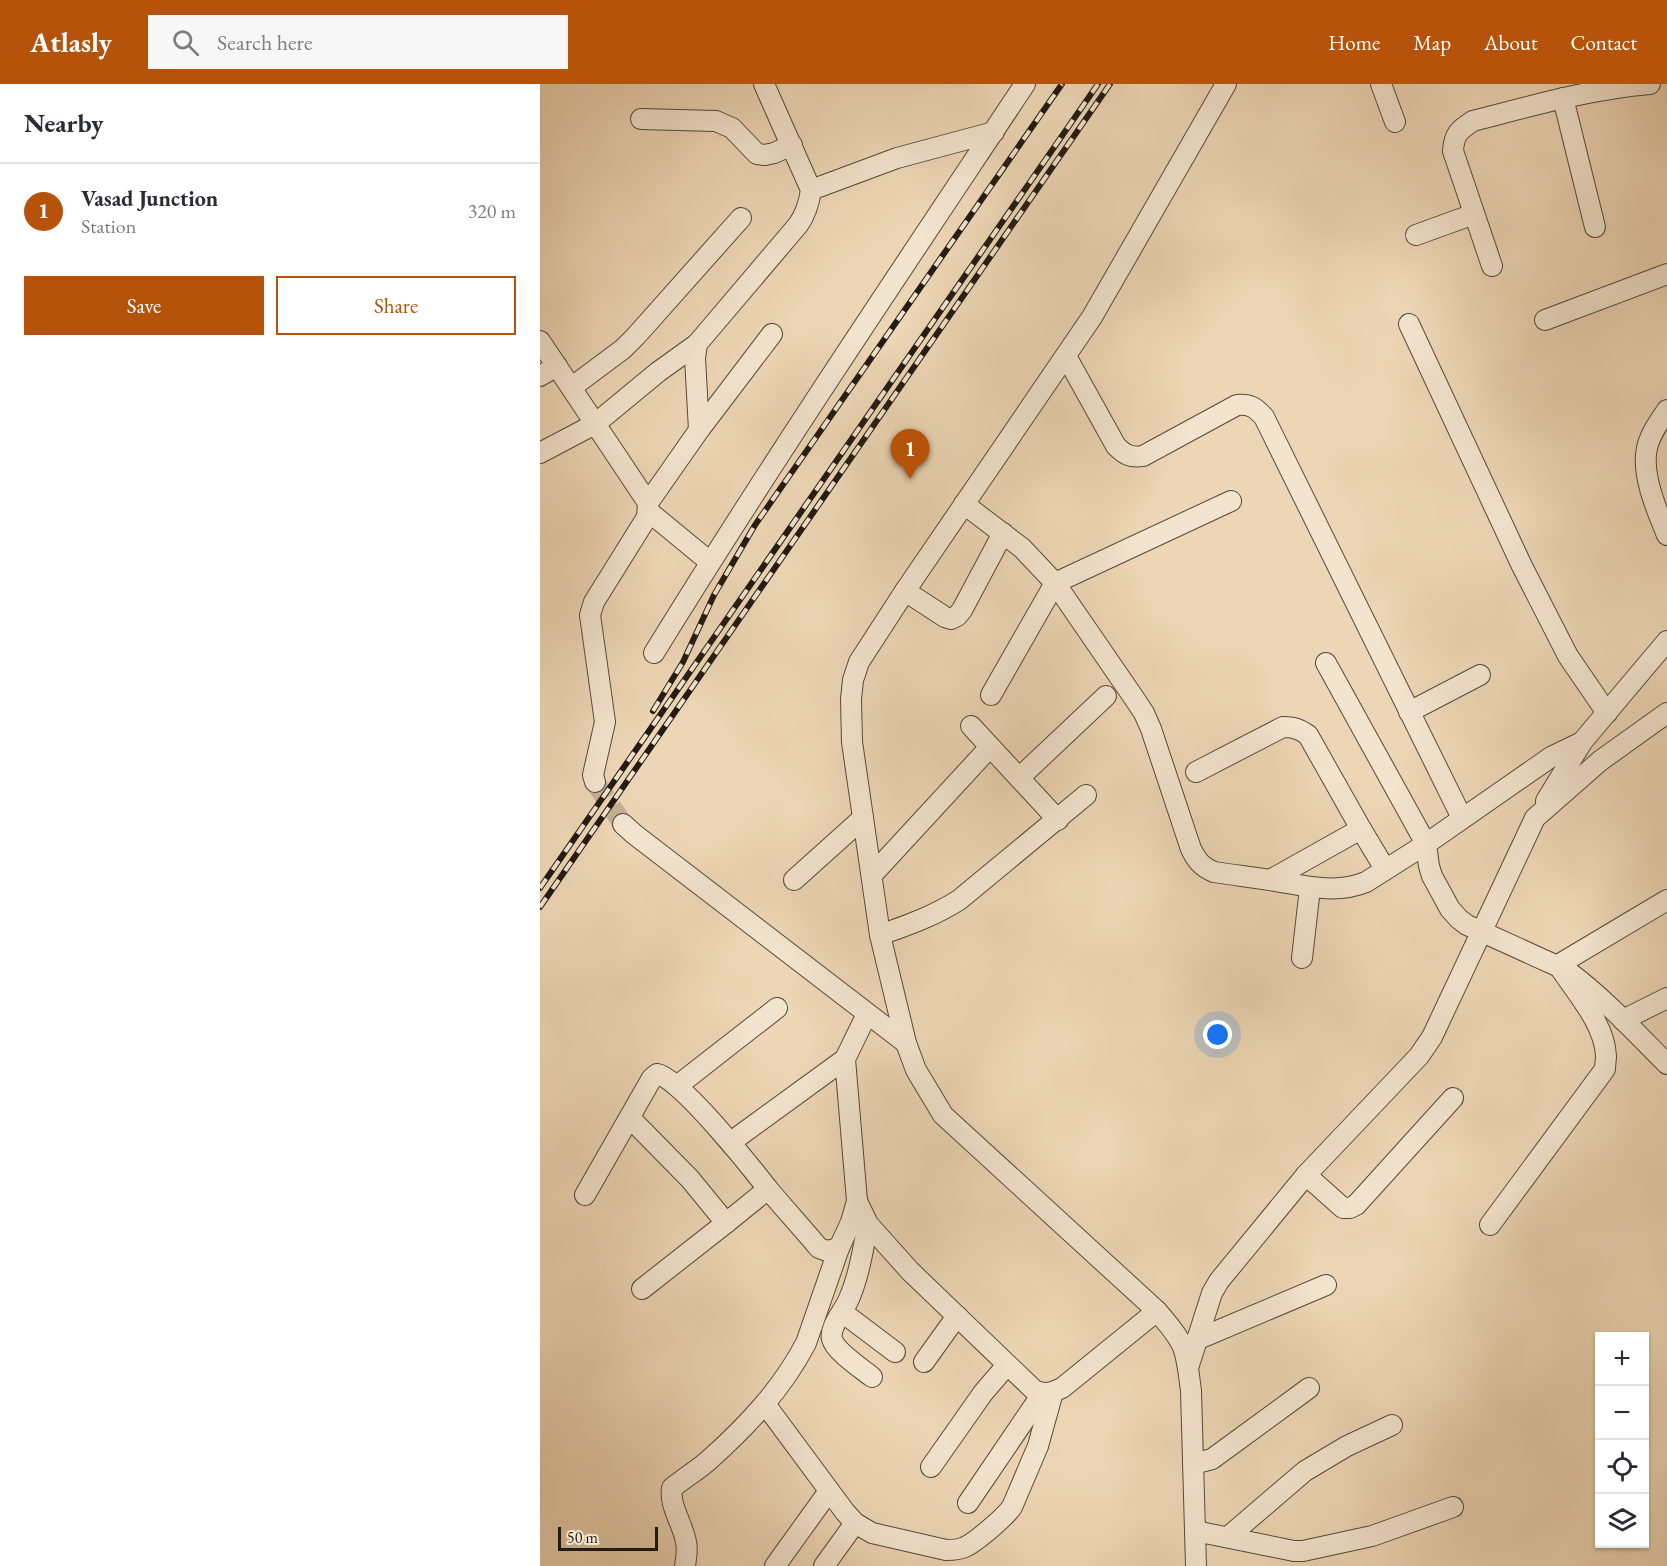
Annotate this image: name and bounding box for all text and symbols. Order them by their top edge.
search box [148,15,568,69]
text: Atlasly [30,24,112,60]
icon: search [169,26,202,59]
text: Search here [217,28,313,57]
text: Home [1328,29,1380,56]
text: Map [1413,29,1451,56]
text: About [1484,29,1537,56]
text: Contact [1570,29,1637,56]
text: Nearby [24,106,104,140]
text: Vasad Junction [81,184,218,213]
text: 1 [38,198,49,224]
text: 320 m [468,198,516,224]
text: Station [81,213,136,239]
button: Save [24,276,264,335]
button: Share [276,276,516,335]
pin: 1 [890,430,929,479]
your location [1203,1020,1232,1049]
map controls [1595,1332,1649,1548]
button: + [1595,1332,1649,1386]
button: − [1595,1386,1649,1440]
button: locate [1595,1440,1649,1494]
button: layers [1595,1494,1649,1548]
scale bar [558,1524,658,1552]
text: 50 m [567,1527,598,1548]

